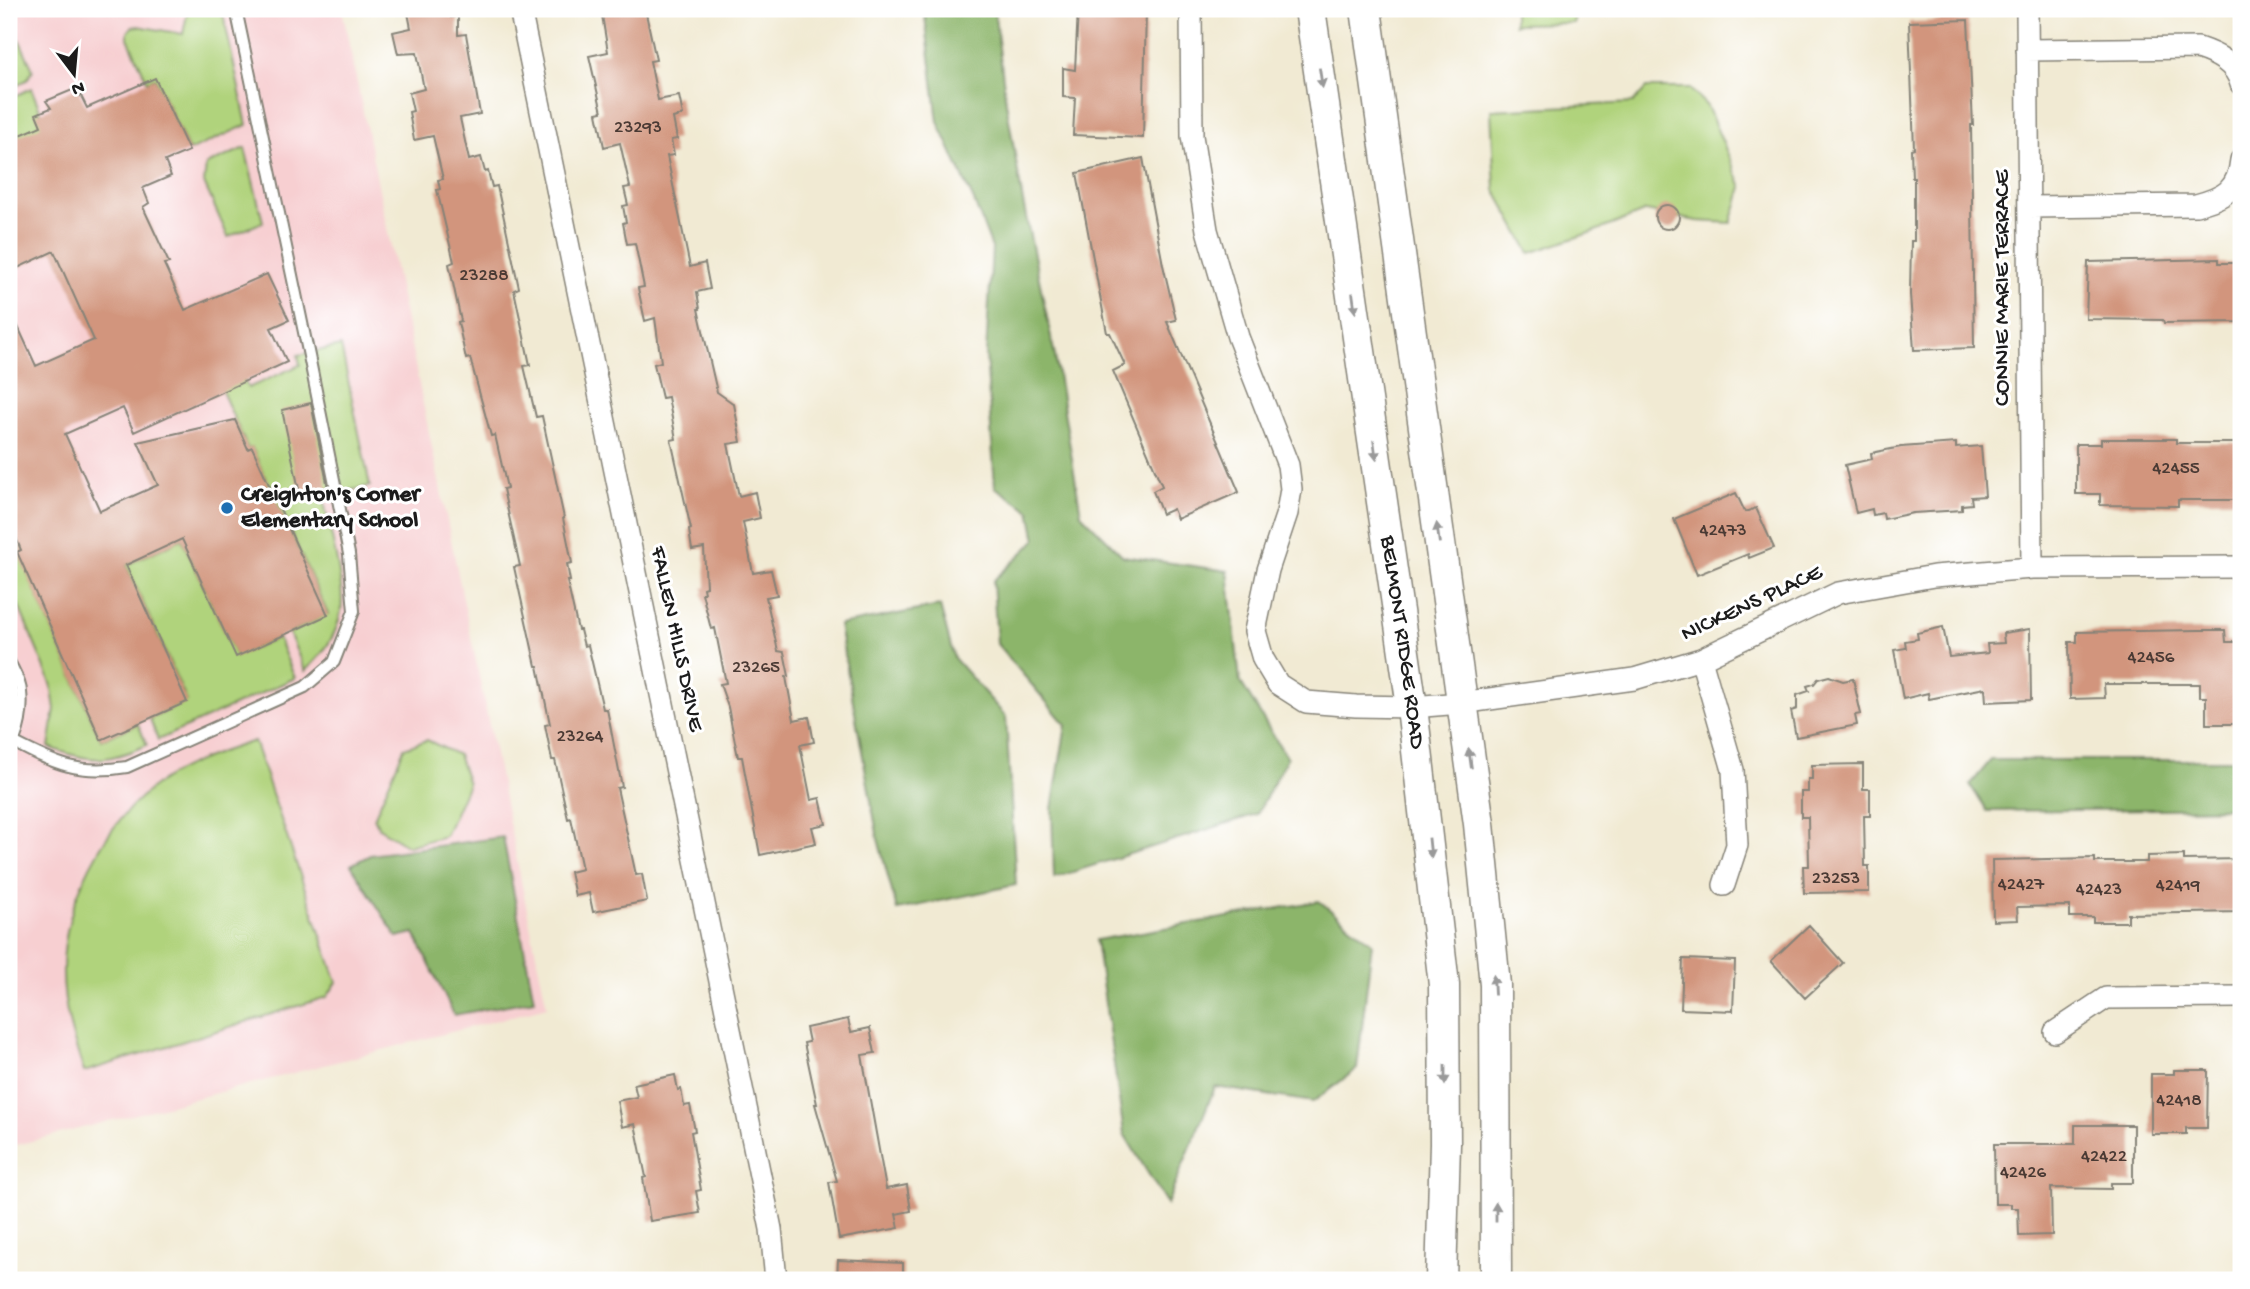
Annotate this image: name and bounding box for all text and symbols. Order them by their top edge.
north arrow [38,38,108,108]
one-way arrow [1315,68,1326,90]
text: N [69,74,87,100]
house number: 23293 [614,117,662,140]
street label: CONNIE MARIE TERRACE [1990,168,2017,406]
house number: 23288 [459,265,509,288]
one-way arrow [1349,293,1360,315]
one-way arrow [1369,439,1380,461]
house number: 42455 [2152,458,2200,481]
place label: Creighton's Corner Elementary School [241,482,422,535]
marker: Creighton's Corner Elementary School [219,500,235,516]
house number: 42473 [1699,520,1747,543]
one-way arrow [1432,522,1443,544]
street label: BELMONT RIDGE ROAD [1373,533,1430,751]
street label: FALLEN HILLS DRIVE [643,543,709,736]
street label: NICKENS PLACE [1677,559,1828,648]
house number: 42456 [2128,647,2175,670]
house number: 23265 [732,657,780,680]
house number: 23264 [556,726,604,749]
one-way arrow [1464,747,1475,769]
one-way arrow [1424,837,1435,859]
house number: 23253 [1812,868,1860,891]
house number: 42427 [1998,874,2045,897]
house number: 42419 [2156,875,2201,898]
house number: 42423 [2076,879,2122,902]
one-way arrow [1488,973,1499,995]
one-way arrow [1439,1064,1451,1086]
house number: 42418 [2156,1090,2202,1113]
house number: 42422 [2081,1146,2127,1169]
house number: 42426 [2000,1162,2046,1185]
one-way arrow [1490,1201,1502,1223]

